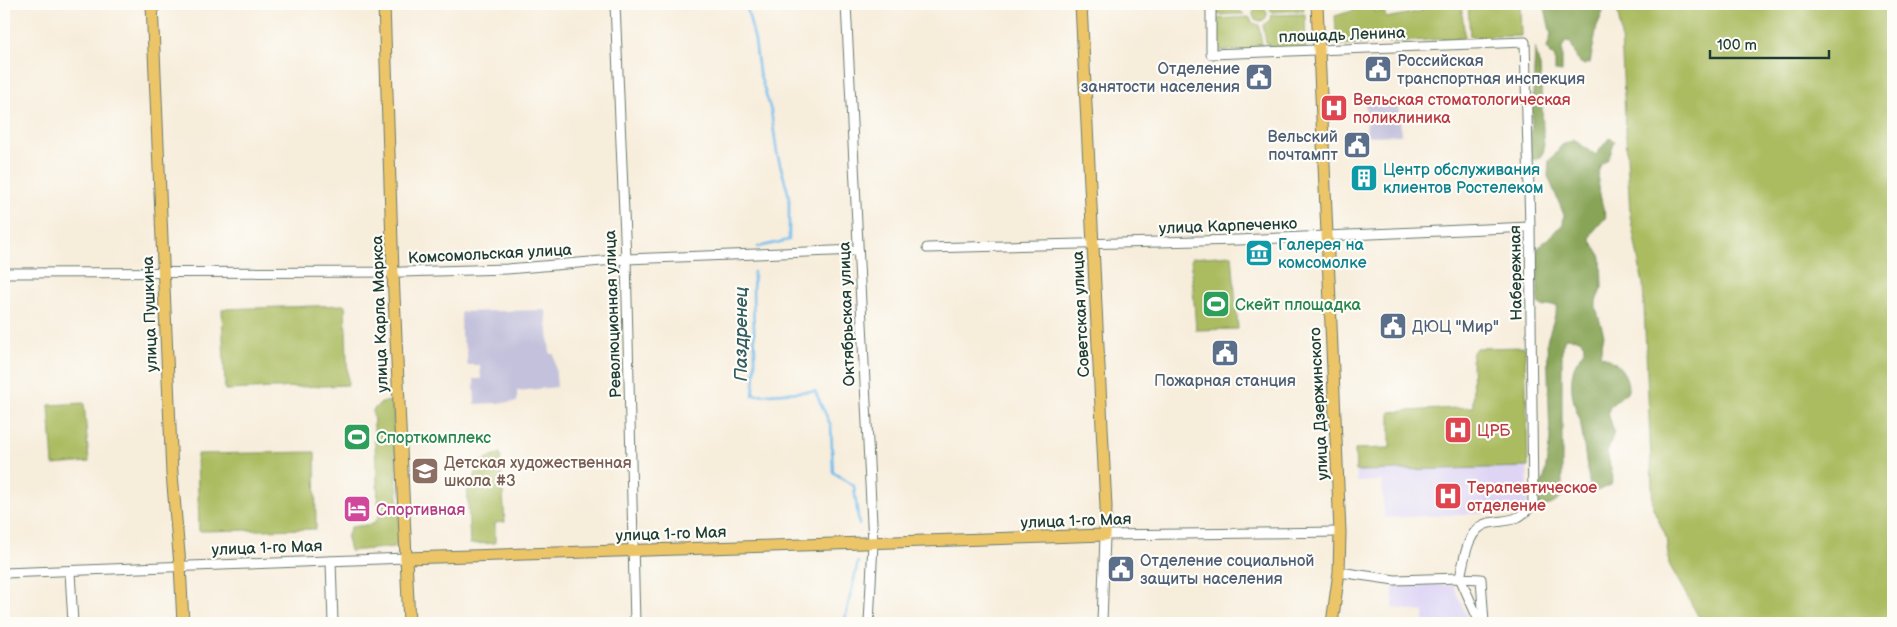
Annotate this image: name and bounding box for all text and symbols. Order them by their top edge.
street label: площадь Ленина [1278,24,1406,47]
scale bar [1710,28,1828,60]
text: 100 m [1717,36,1757,55]
place label: Российская транспортная инспекция [1397,52,1585,89]
public building icon: Российская транспортная инспекция [1363,54,1393,84]
place label: Отделение занятости населения [1081,60,1240,97]
public building icon: Отделение занятости населения [1244,62,1274,92]
place label: Вельская стоматологическая поликлиника [1353,91,1571,128]
hospital icon: Вельская стоматологическая поликлиника [1319,93,1349,123]
place label: Вельский почтампт [1267,128,1339,165]
public building icon: Вельский почтампт [1342,130,1372,160]
place label: Центр обслуживания клиентов Ростелеком [1383,161,1543,198]
building icon: Центр обслуживания клиентов Ростелеком [1349,163,1379,193]
street label: улица Карпеченко [1159,215,1298,238]
street label: Набережная [1506,225,1527,321]
street label: Революционная улица [601,229,626,398]
street label: улица Карла Маркса [368,234,393,393]
place label: Галерея на комсомолке [1278,236,1367,273]
museum icon: Галерея на комсомолке [1244,238,1274,268]
street label: Комсомольская улица [408,241,573,268]
street label: Октябрьская улица [835,241,860,387]
street label: Советская улица [1069,250,1094,378]
street label: улица Пушкина [139,255,162,372]
water label: Паздренец [731,286,752,381]
sports icon: Скейт площадка [1201,289,1231,319]
place label: Скейт площадка [1235,296,1361,315]
public building icon: ДЮЦ "Мир" [1378,311,1408,341]
place label: ДЮЦ "Мир" [1412,318,1499,337]
street label: улица Дзержинского [1306,327,1333,481]
public building icon: Пожарная станция [1210,338,1240,368]
place label: Пожарная станция [1154,372,1296,391]
hospital icon: ЦРБ [1443,415,1473,445]
sports icon: Спорткомплекс [342,422,372,452]
place label: ЦРБ [1477,422,1511,441]
place label: Спорткомплекс [376,429,491,448]
place label: Детская художественная школа #3 [444,454,632,491]
school or university icon: Детская художественная школа #3 [410,456,440,486]
place label: Терапевтическое отделение [1467,479,1597,516]
hospital icon: Терапевтическое отделение [1433,481,1463,511]
hotel icon: Спортивная [342,494,372,524]
place label: Спортивная [376,501,465,520]
street label: улица 1-го Мая [1020,510,1132,533]
street label: улица 1-го Мая [615,523,727,546]
street label: улица 1-го Мая [211,537,323,560]
place label: Отделение социальной защиты населения [1140,552,1314,589]
public building icon: Отделение социальной защиты населения [1106,554,1136,584]

